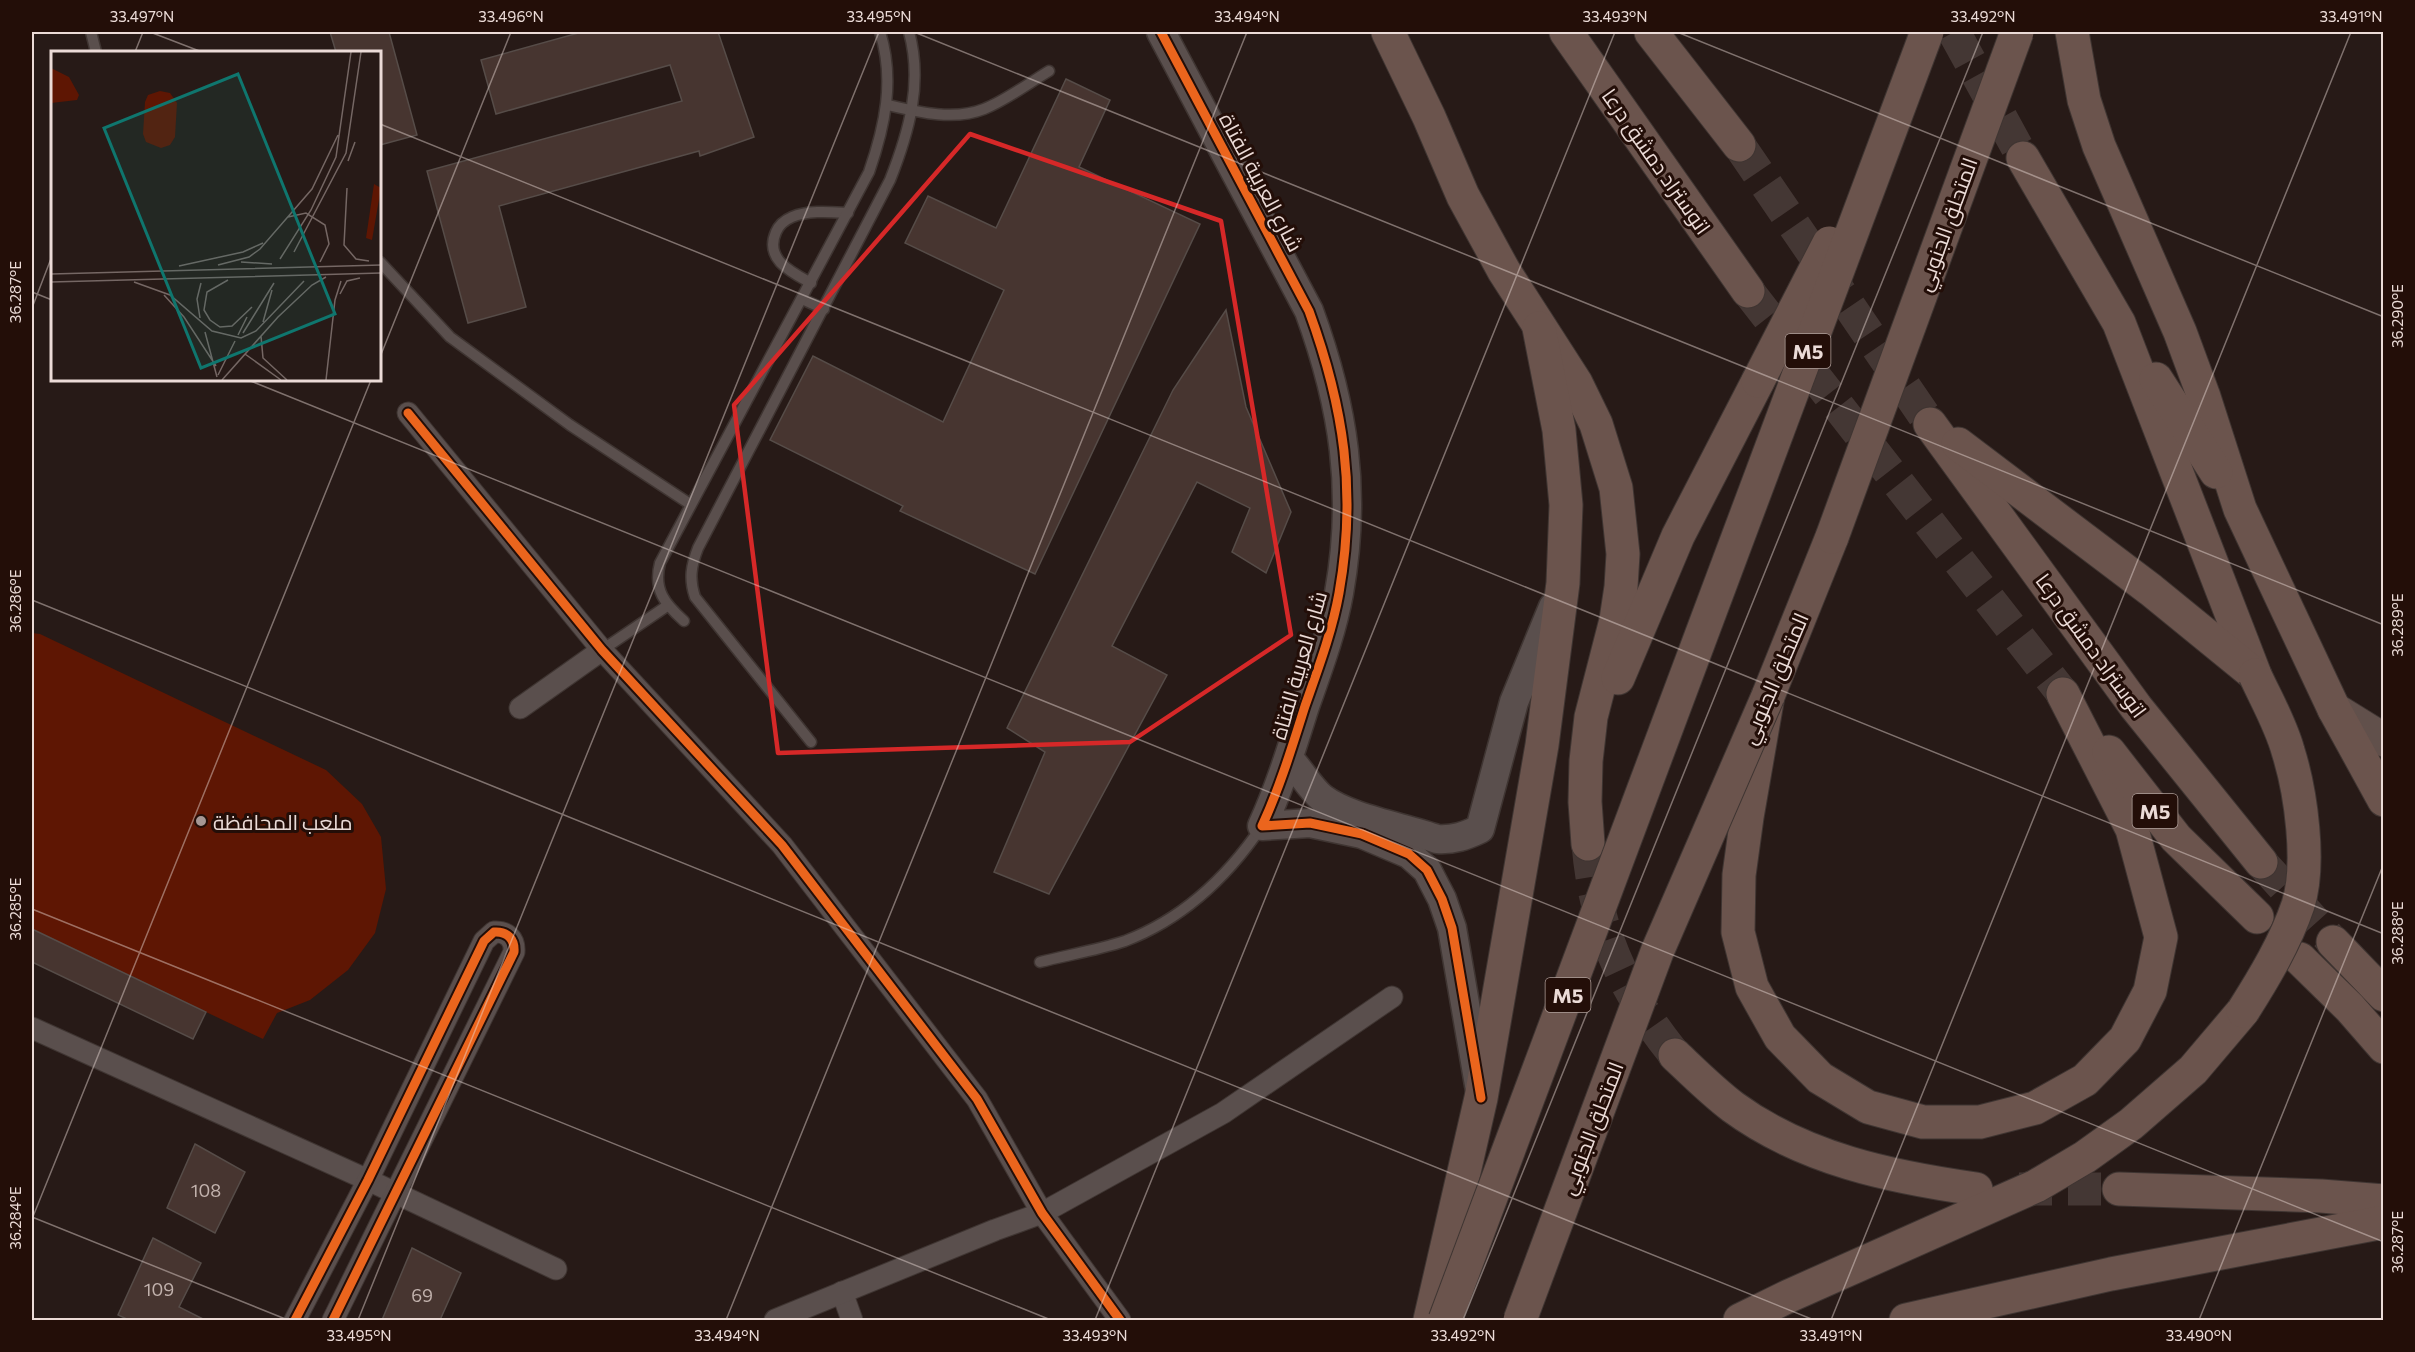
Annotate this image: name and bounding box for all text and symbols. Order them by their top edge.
text: 33.497°N [110,7,174,25]
text: 33.496°N [478,7,544,25]
text: 33.495°N [846,7,912,25]
text: 33.494°N [1214,7,1280,25]
text: 33.493°N [1582,7,1648,25]
text: 33.492°N [1950,7,2016,25]
text: 33.491°N [2319,7,2383,25]
inset map [51,51,381,381]
street label: اتوستراد دمشق درعا [1596,83,1717,240]
street label: شارع العربية الفتاة [1212,108,1309,257]
street label: المتحلق الجنوبي [1910,154,1986,296]
text: 36.287°E [6,261,24,323]
text: 36.290°E [2388,284,2406,348]
road number: M5 [1786,334,1830,368]
street label: اتوستراد دمشق درعا [2030,568,2153,723]
text: 36.286°E [6,569,24,633]
street label: شارع العربية الفتاة [1265,588,1334,743]
text: 36.289°E [2388,593,2406,657]
street label: المتحلق الجنوبي [1735,609,1818,749]
road number: M5 [2132,794,2178,828]
place label: ملعب المحافظة [213,809,353,834]
marker: ملعب المحافظة [194,814,208,828]
text: 36.285°E [6,877,24,940]
text: 36.288°E [2388,901,2406,965]
road number: M5 [1546,978,1590,1012]
street label: المتحلق الجنوبي [1554,1058,1632,1200]
house number: 108 [191,1179,221,1201]
text: 36.284°E [6,1186,24,1250]
text: 36.287°E [2388,1211,2406,1273]
house number: 109 [144,1278,174,1300]
house number: 69 [411,1284,433,1306]
text: 33.495°N [326,1326,392,1344]
text: 33.494°N [694,1326,760,1344]
text: 33.493°N [1062,1326,1128,1344]
text: 33.492°N [1430,1326,1496,1344]
text: 33.491°N [1799,1326,1863,1344]
text: 33.490°N [2166,1326,2232,1344]

